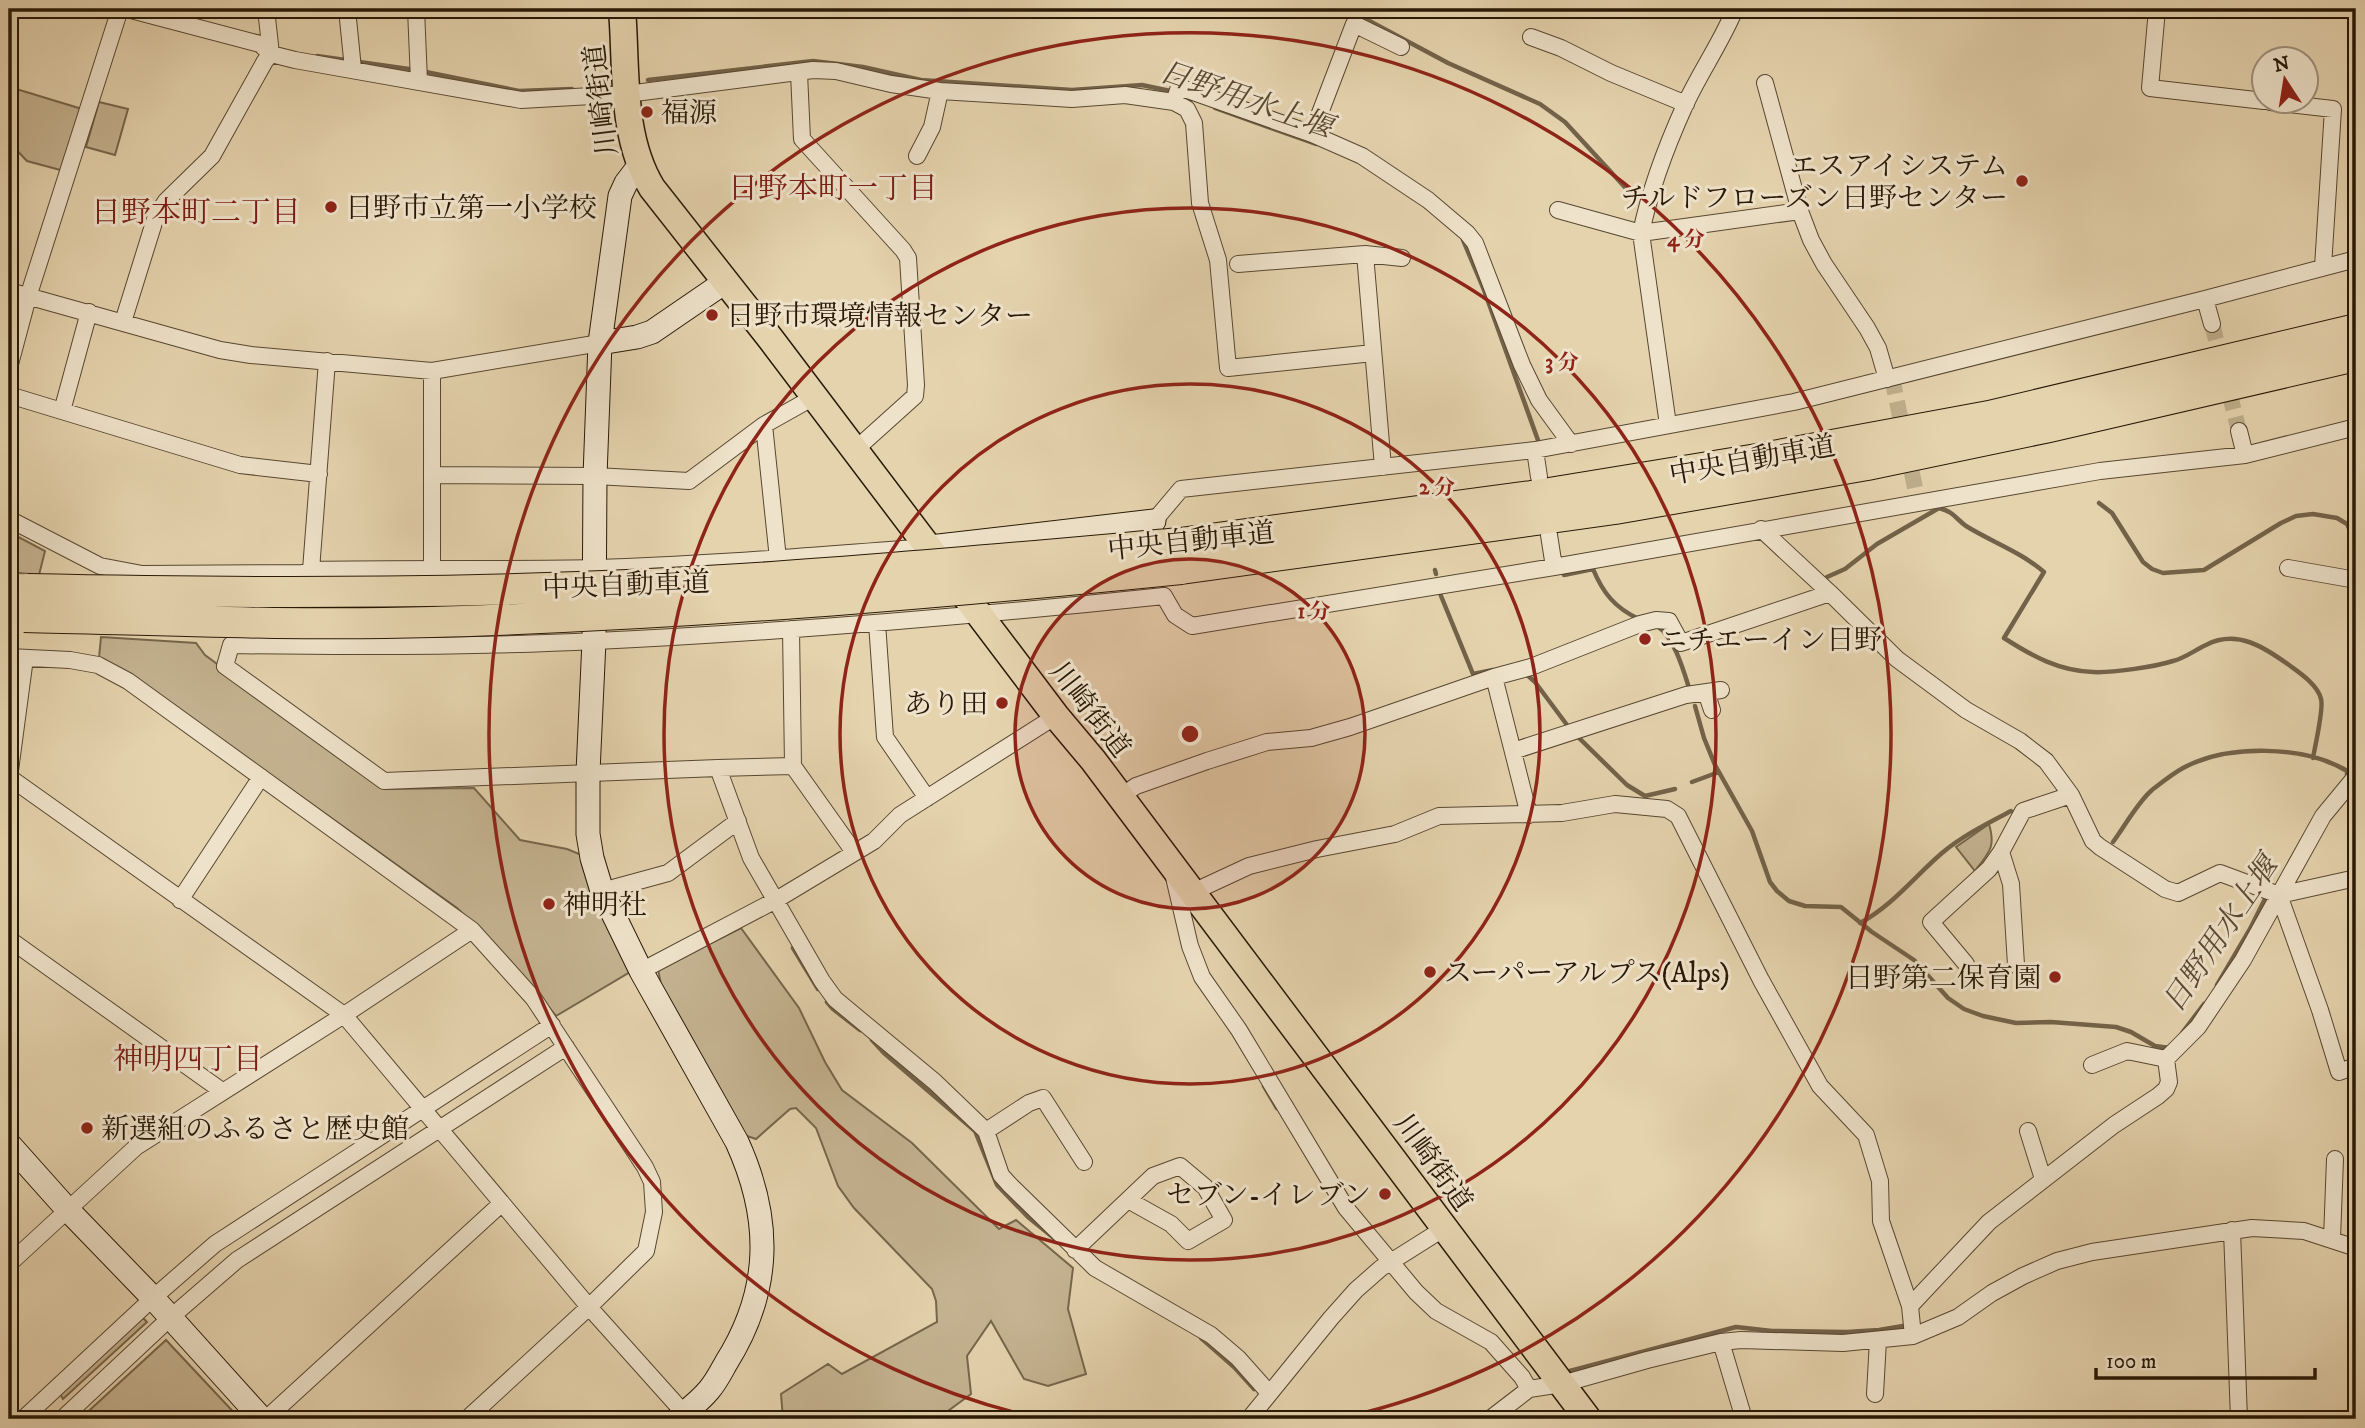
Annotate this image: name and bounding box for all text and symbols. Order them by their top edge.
street label: 川崎街道 [577,42,626,158]
north arrow [2250,46,2320,116]
text: N [2272,52,2292,78]
water label: 日野用水上堰 [1154,54,1341,149]
place label: 福源 [661,96,717,131]
marker: 福源 [639,104,655,120]
place label: エスアイシステム チルドフローズン日野センター [1621,149,2008,216]
district label: 日野本町一丁目 [728,171,938,208]
marker: エスアイシステム チルドフローズン日野センター [2014,173,2030,189]
place label: 日野市立第一小学校 [345,191,597,226]
district label: 日野本町二丁目 [91,195,301,232]
marker: 日野市立第一小学校 [323,199,339,215]
text: 4 分 [1667,227,1705,253]
place label: 日野市環境情報センター [726,299,1033,334]
marker: 日野市環境情報センター [704,307,720,323]
text: 3 分 [1545,350,1579,376]
street label: 中央自動車道 [1666,429,1838,492]
text: 2 分 [1419,475,1455,501]
street label: 中央自動車道 [1106,515,1277,568]
street label: 中央自動車道 [541,565,711,606]
text: 1 分 [1297,599,1331,625]
place label: ニチエーイン日野 [1659,623,1882,658]
marker: ニチエーイン日野 [1637,631,1653,647]
street label: 川崎街道 [1042,655,1138,765]
place label: あり田 [904,687,988,722]
marker: あり田 [994,695,1010,711]
centre of rings [1178,722,1202,746]
water label: 日野用水上堰 [2156,846,2290,1020]
place label: 神明社 [563,888,647,923]
marker: 神明社 [541,896,557,912]
place label: スーパーアルプス(Alps) [1444,956,1730,991]
place label: 日野第二保育園 [1845,961,2041,996]
marker: スーパーアルプス(Alps) [1422,964,1438,980]
marker: 日野第二保育園 [2047,969,2063,985]
district label: 神明四丁目 [113,1042,263,1079]
street label: 川崎街道 [1386,1107,1480,1218]
place label: 新選組のふるさと歴史館 [101,1112,409,1147]
marker: 新選組のふるさと歴史館 [79,1120,95,1136]
place label: セブン-イレブン [1166,1178,1371,1213]
marker: セブン-イレブン [1377,1186,1393,1202]
scale bar [2096,1337,2314,1381]
text: 100 m [2106,1349,2157,1375]

